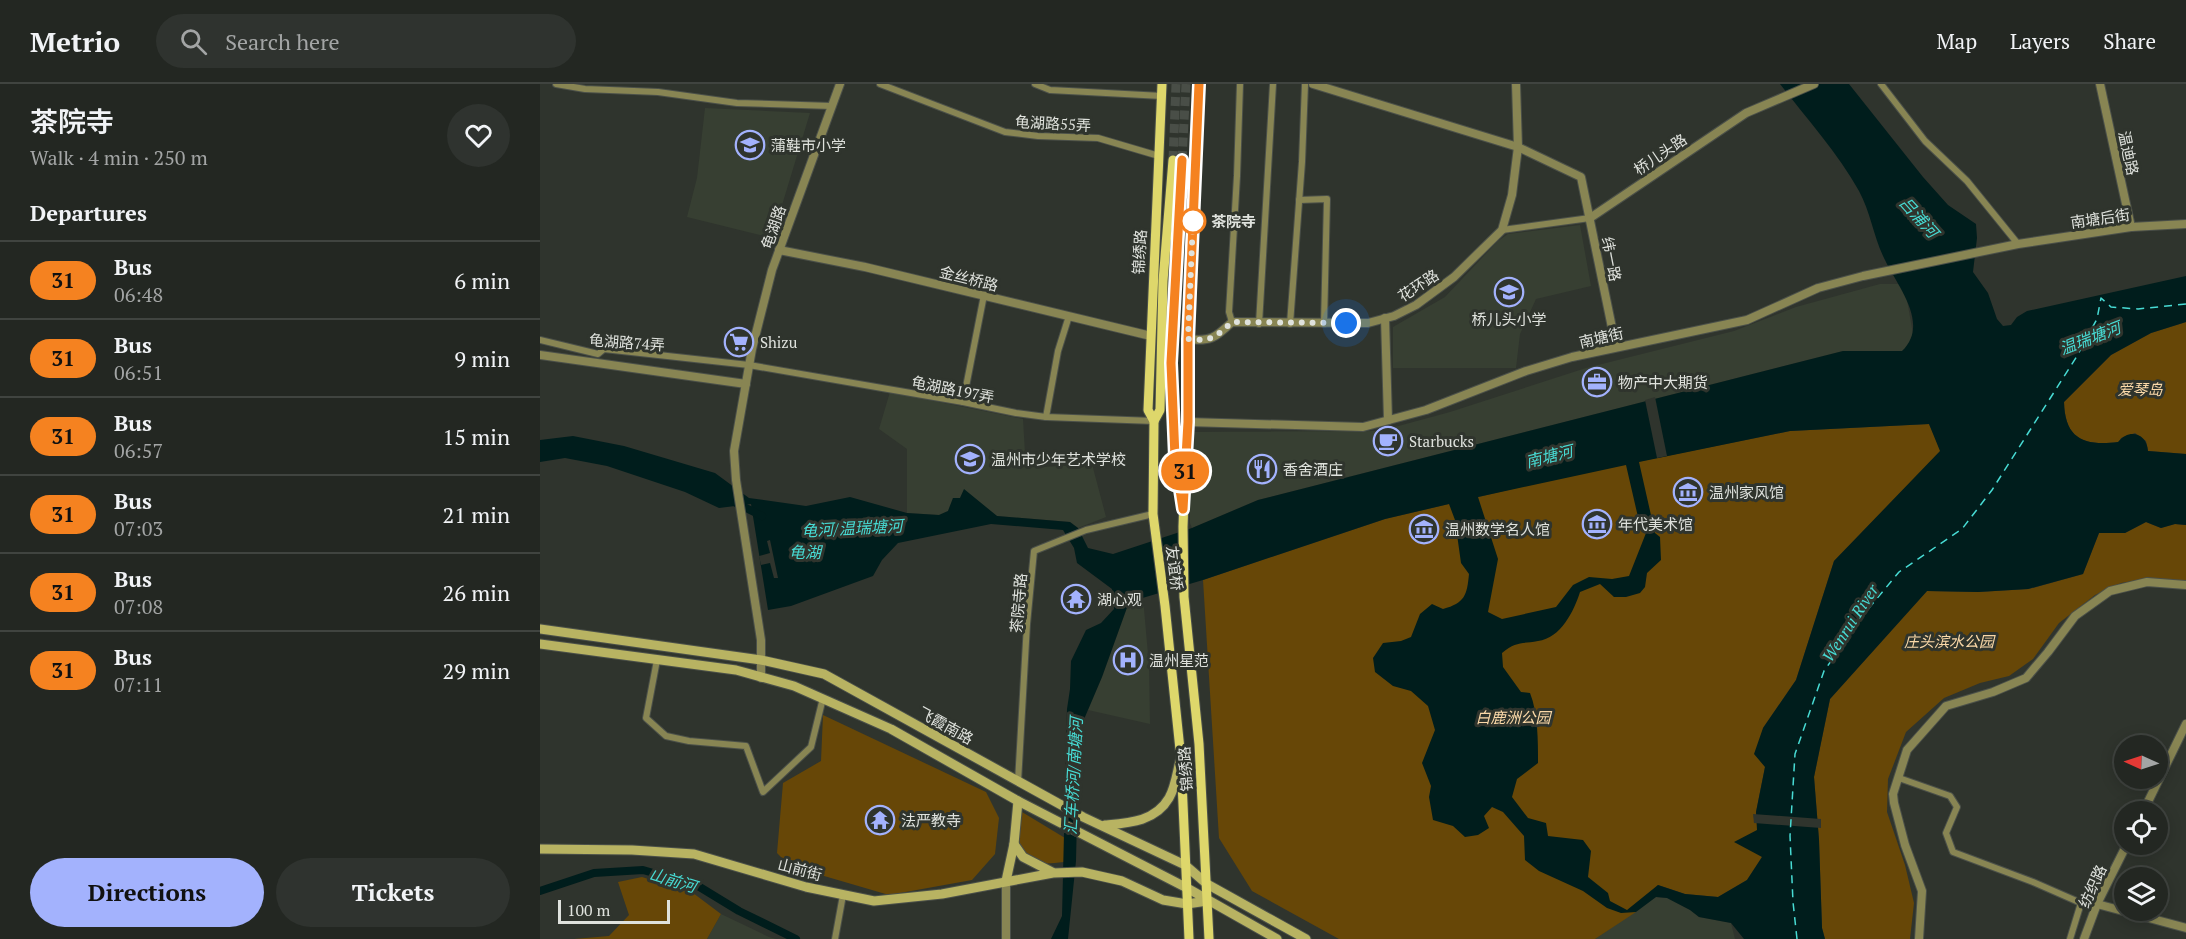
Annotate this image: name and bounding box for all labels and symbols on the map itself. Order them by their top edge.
street label: 龟湖路55弄 [1015,111,1091,135]
school or university icon: 蒲鞋市小学 [734,129,766,161]
street label: 桥儿头路 [1630,129,1690,179]
street label: 温迪路 [2115,129,2143,177]
place label: 蒲鞋市小学 [771,135,846,155]
water label: 吕浦河 [1895,192,1945,244]
street label: 龟湖路 [756,202,790,252]
street label: 南塘后街 [2069,204,2131,232]
marker: 茶院寺 [1180,208,1206,234]
place label: 茶院寺 [1211,211,1256,231]
street label: 锦绣路 [1128,229,1150,275]
street label: 纬一路 [1598,235,1626,283]
street label: 金丝桥路 [937,261,1001,295]
street label: 花环路 [1394,264,1442,306]
school or university icon: 桥儿头小学 [1493,276,1525,308]
your location [1331,308,1361,338]
place label: 桥儿头小学 [1471,309,1547,329]
water label: 温瑞塘河 [2056,315,2127,360]
street label: 南塘街 [1577,322,1625,352]
supermarket icon: Shizu [723,326,755,358]
street label: 龟湖路74弄 [588,329,666,355]
place label: Shizu [760,332,798,352]
office icon: 物产中大期货 [1581,366,1613,398]
street label: 龟湖路197弄 [910,371,996,407]
place label: 物产中大期货 [1618,372,1708,392]
park label: 爱琴岛 [2117,379,2163,399]
cafe icon: Starbucks [1372,425,1404,457]
place label: Starbucks [1409,431,1474,451]
water label: 南塘河 [1523,439,1578,472]
school or university icon: 温州市少年艺术学校 [954,443,986,475]
place label: 温州市少年艺术学校 [991,449,1126,469]
line badge: 31 [1158,452,1212,490]
restaurant icon: 香舍酒庄 [1246,453,1278,485]
place label: 香舍酒庄 [1283,459,1343,479]
museum icon: 温州家风馆 [1672,476,1704,508]
place label: 温州家风馆 [1709,482,1784,502]
museum icon: 年代美术馆 [1581,508,1613,540]
museum icon: 温州数学名人馆 [1408,513,1440,545]
water label: 龟河/温瑞塘河 [801,514,906,542]
place label: 年代美术馆 [1618,514,1693,534]
place label: 温州数学名人馆 [1445,519,1550,539]
water label: 龟湖 [789,541,824,563]
street label: 友谊桥 [1162,544,1188,592]
street label: 茶院寺路 [1005,572,1031,634]
water label: Wenrui River [1817,579,1884,666]
temple icon: 湖心观 [1060,583,1092,615]
place label: 湖心观 [1097,589,1142,609]
park label: 庄头滨水公园 [1904,631,1996,651]
hospital icon: 温州星范 [1112,644,1144,676]
place label: 温州星范 [1149,650,1209,670]
street label: 飞霞南路 [915,702,977,748]
park label: 白鹿洲公园 [1475,707,1552,727]
water label: 汇车桥河/南塘河 [1059,714,1087,835]
north arrow [2114,735,2168,789]
street label: 锦绣路 [1173,746,1197,792]
temple icon: 法严教寺 [864,804,896,836]
place label: 法严教寺 [901,810,961,830]
street label: 山前街 [776,854,824,884]
street label: 纺织路 [2073,861,2111,911]
water label: 山前河 [647,862,702,898]
scale bar [558,897,670,924]

